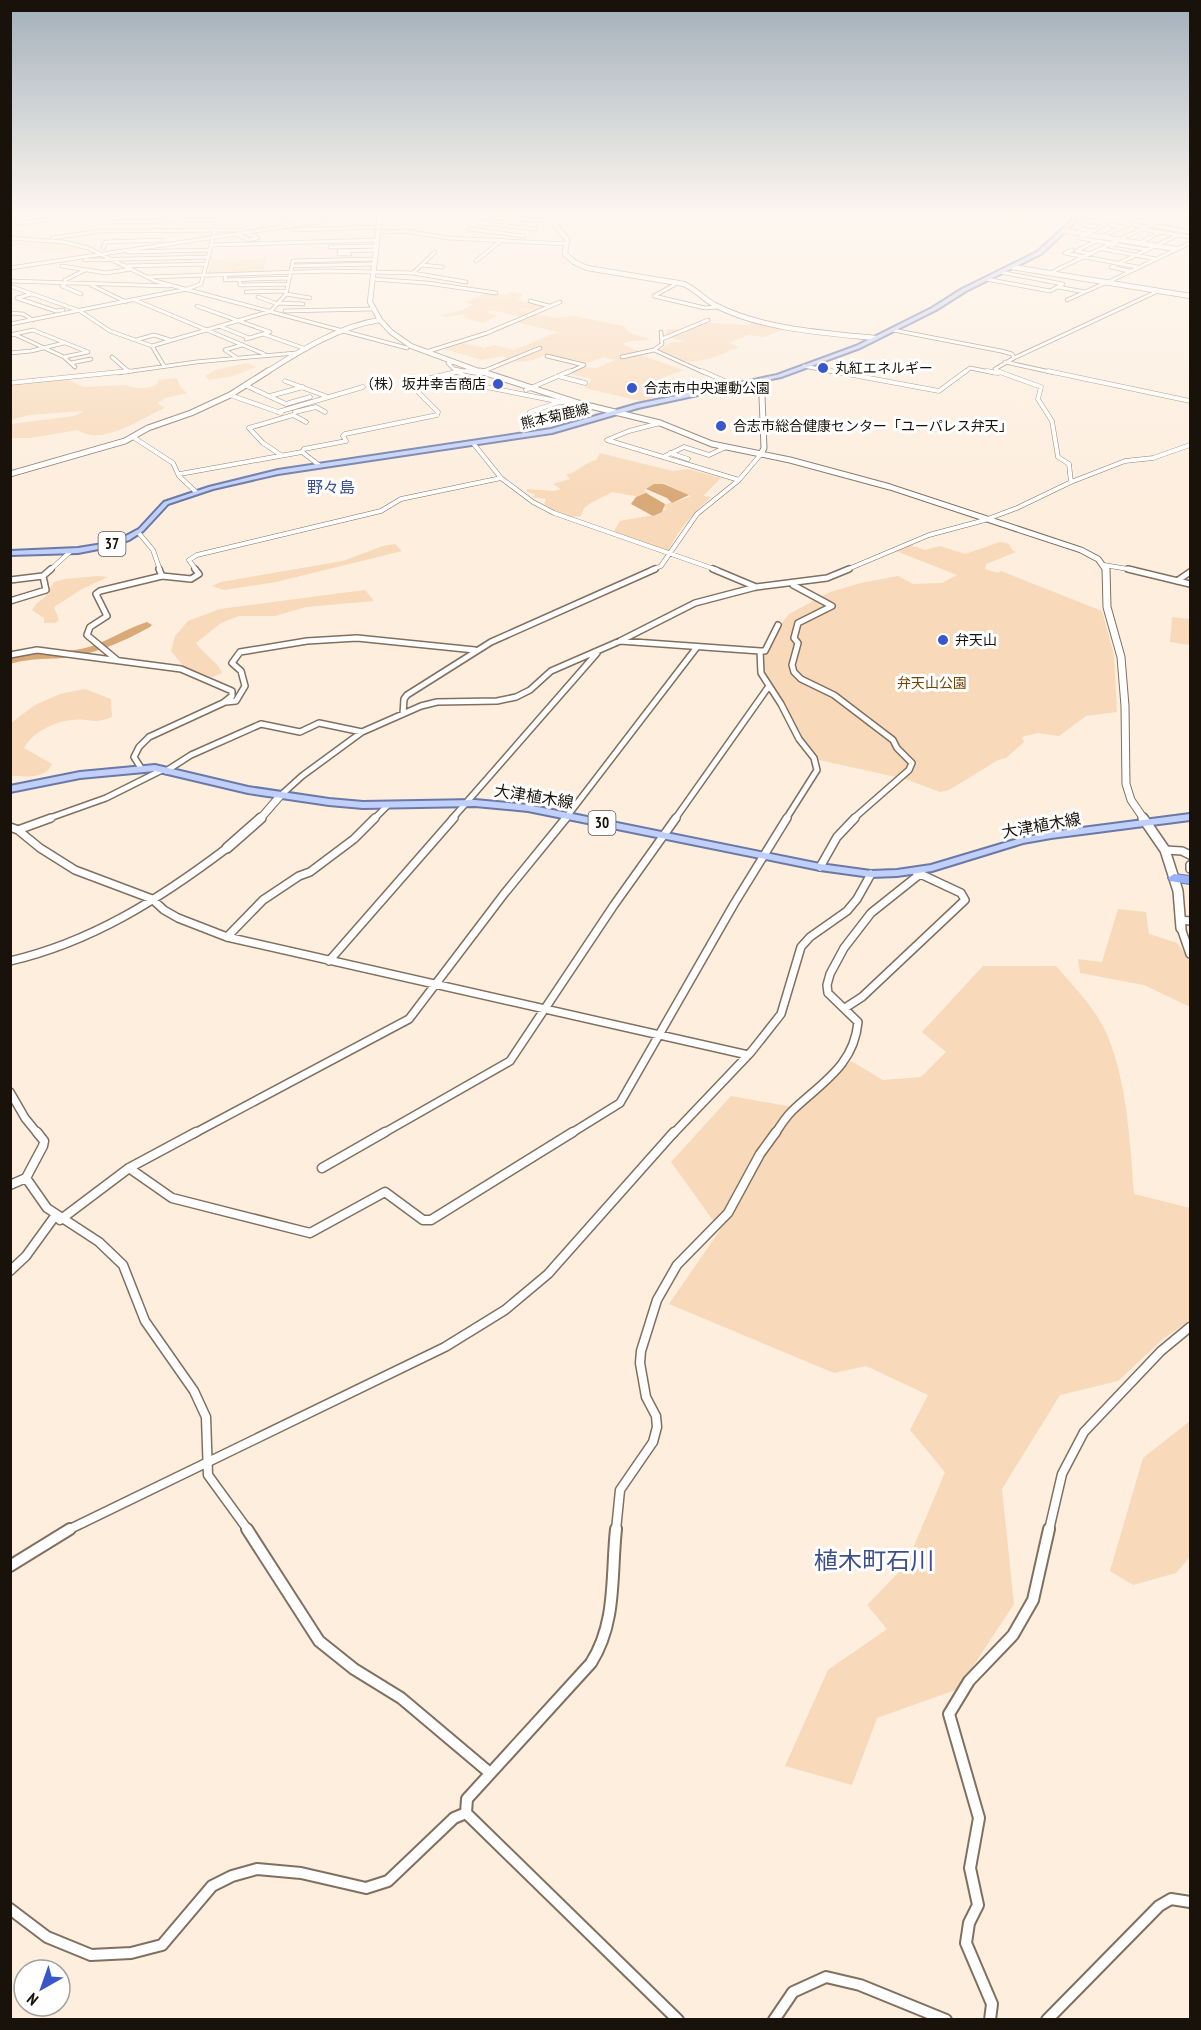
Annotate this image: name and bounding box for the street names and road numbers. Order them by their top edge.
street label: 熊本菊鹿線 [519,399,591,433]
road number: 37 [98,532,126,556]
street label: 大津植木線 [493,780,575,812]
street label: 大津植木線 [1000,808,1082,842]
road number: 30 [588,811,616,835]

